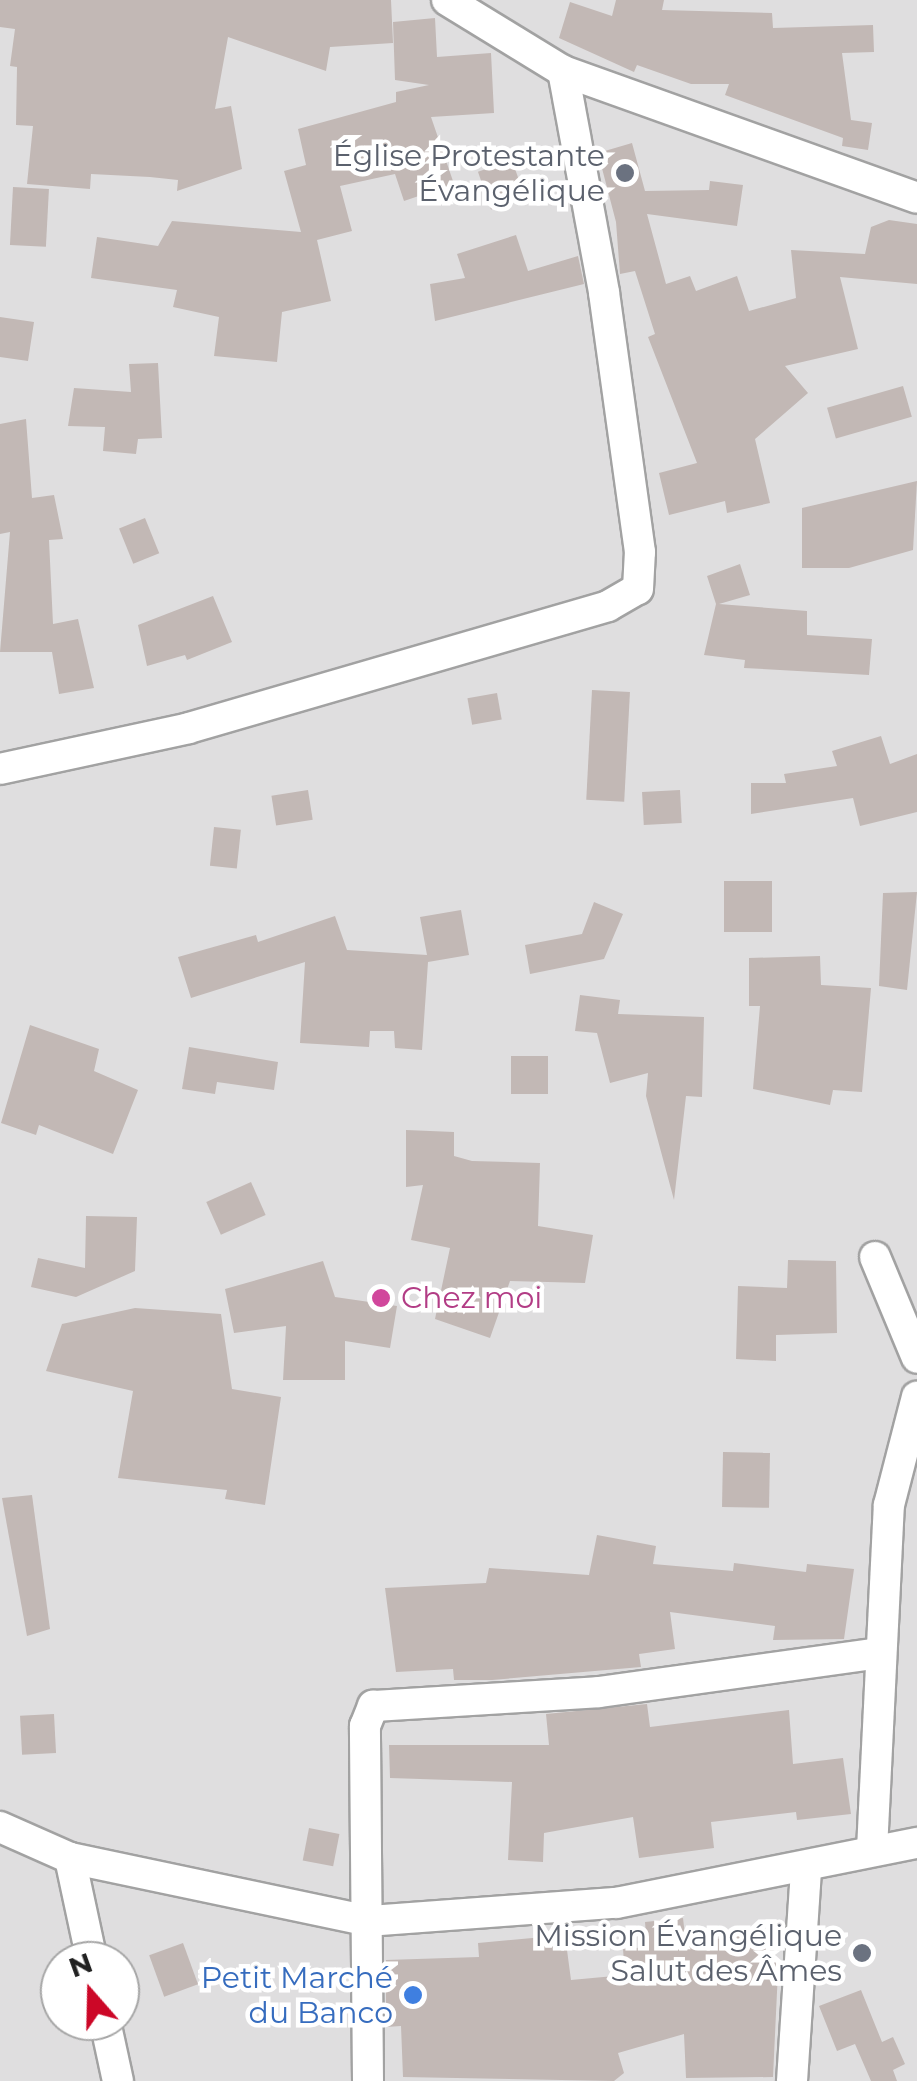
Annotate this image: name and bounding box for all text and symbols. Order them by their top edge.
place label: Église Protestante Évangélique [333,138,605,208]
marker: Église Protestante Évangélique [614,162,636,184]
place label: Chez moi [401,1280,542,1316]
marker: Chez moi [370,1287,392,1309]
place label: Mission Évangélique Salut des Âmes [534,1918,842,1988]
north arrow [40,1941,140,2041]
marker: Mission Évangélique Salut des Âmes [851,1942,873,1964]
text: N [64,1945,97,1985]
place label: Petit Marché du Banco [201,1960,393,2030]
marker: Petit Marché du Banco [402,1984,424,2006]

